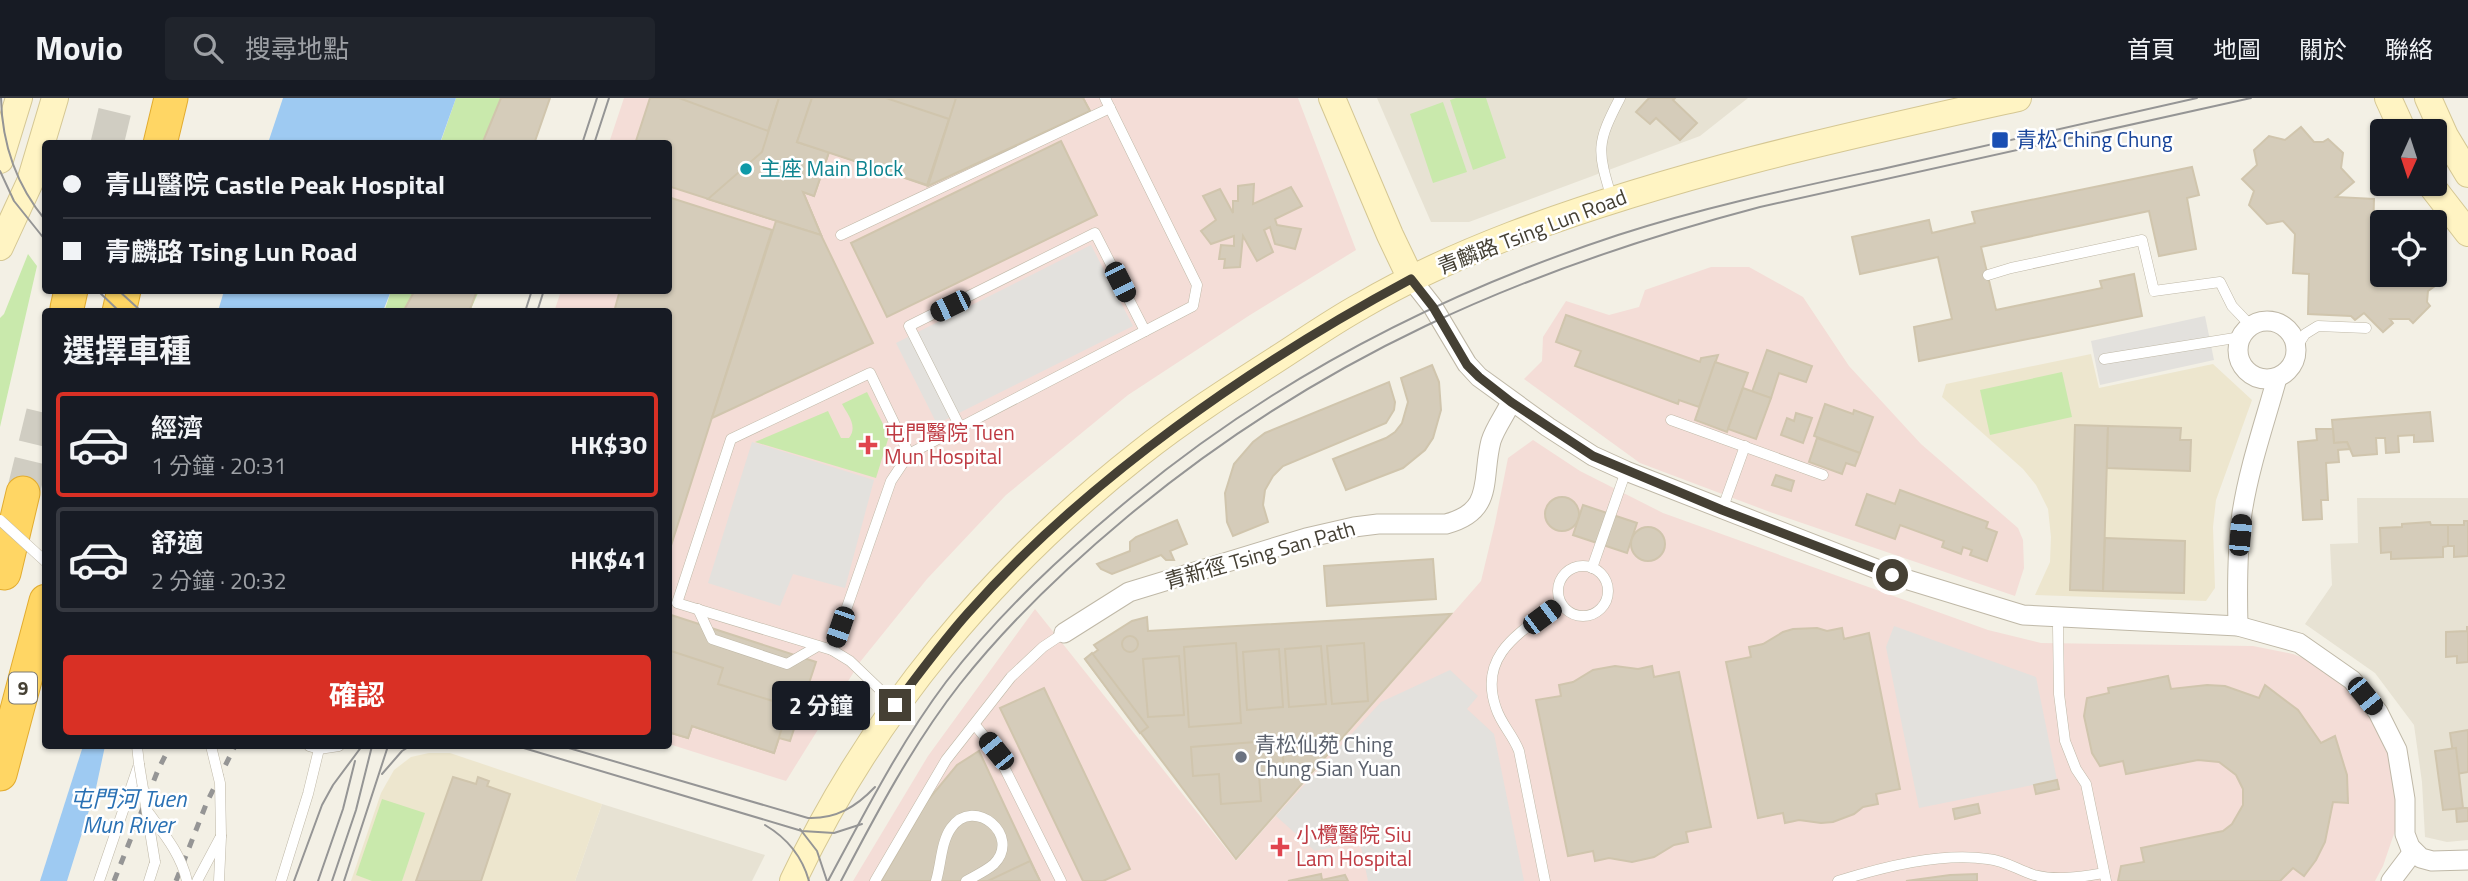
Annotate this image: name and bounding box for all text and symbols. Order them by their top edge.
search box [165,17,655,80]
text: Movio [35,23,123,73]
icon: search [189,29,227,67]
text: 搜尋地點 [245,29,349,68]
text: 首頁 [2127,31,2175,67]
text: 地圖 [2213,31,2261,67]
text: 關於 [2299,31,2347,67]
text: 聯絡 [2385,31,2433,67]
north arrow [2370,119,2446,196]
map controls [2370,119,2447,287]
place label: 青松 Ching Chung [2016,123,2173,155]
marker: 青松 Ching Chung [1990,130,2010,150]
place label: 主座 Main Block [760,152,903,184]
marker: 主座 Main Block [738,161,754,177]
text: 青山醫院 Castle Peak Hospital [105,165,445,204]
street label: 青麟路 Tsing Lun Road [1432,180,1631,282]
button: locate [2370,210,2447,287]
text: 青麟路 Tsing Lun Road [105,232,358,271]
car [1102,259,1139,305]
car [927,287,974,325]
text: 選擇車種 [63,326,191,374]
text: 經濟 [151,408,203,447]
icon: car [67,413,130,476]
place label: 屯門醫院 Tuen Mun Hospital [884,416,1015,472]
text: HK$30 [570,425,647,464]
marker: 屯門醫院 Tuen Mun Hospital [858,435,878,455]
text: 1 分鐘 · 20:31 [151,448,287,483]
street label: 青新徑 Tsing San Path [1161,511,1359,597]
car [2228,513,2253,557]
text: 舒適 [151,523,203,562]
icon: car [67,528,130,591]
text: HK$41 [570,540,647,579]
route start [1876,559,1908,591]
text: 2 分鐘 · 20:32 [151,563,287,598]
car [1519,596,1566,638]
car [824,604,857,650]
button: 確認 [63,655,651,735]
road number: 9 [9,673,37,704]
car [2344,673,2387,719]
callout: 2 分鐘 [772,680,870,730]
text: 2 分鐘 [789,688,853,723]
route end [879,689,911,721]
car [975,728,1018,774]
place label: 青松仙苑 Ching Chung Sian Yuan [1255,728,1401,784]
marker: 青松仙苑 Ching Chung Sian Yuan [1233,749,1249,765]
water label: 屯門河 Tuen Mun River [70,781,187,842]
place label: 小欖醫院 Siu Lam Hospital [1296,818,1412,874]
marker: 小欖醫院 Siu Lam Hospital [1270,837,1290,857]

